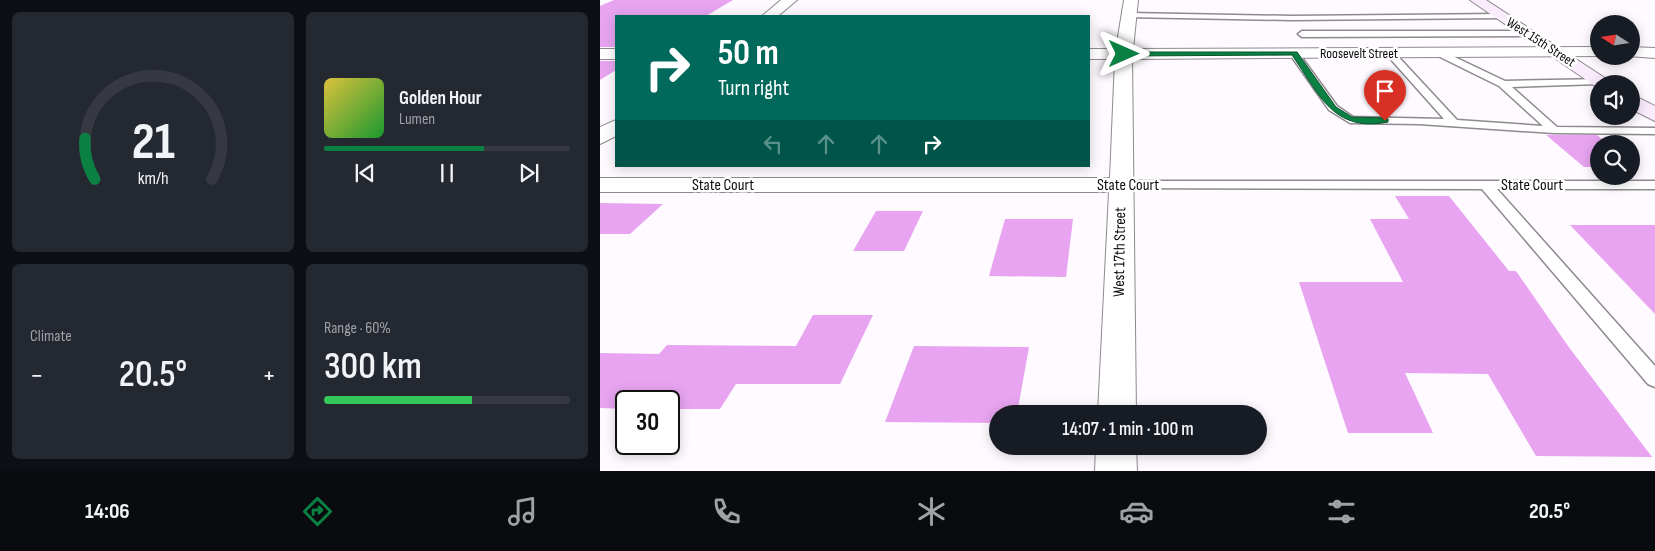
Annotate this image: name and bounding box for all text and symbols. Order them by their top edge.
street label: West 15th Street [1503,13,1579,71]
north arrow [1590,15,1640,65]
map controls [1590,15,1640,185]
position arrow [1097,27,1149,79]
text: 50 m [718,32,779,75]
icon: right [635,35,700,100]
street label: Roosevelt Street [1320,45,1398,62]
pin [1364,70,1406,121]
text: Turn right [718,75,789,102]
button: sound [1590,75,1640,125]
icon: arrive [1371,77,1399,105]
text: Golden Hour [399,87,482,110]
text: Lumen [399,110,435,129]
text: 21 [131,111,175,174]
icon: left [759,130,787,158]
icon: ahead [812,130,840,158]
icon: ahead [865,130,893,158]
icon: right [918,130,946,158]
button: search [1590,135,1640,185]
icon: previous [351,159,379,187]
icon: pause [433,159,461,187]
icon: next [515,159,543,187]
text: km/h [138,168,168,189]
street label: State Court [692,176,754,195]
street label: State Court [1097,176,1159,195]
street label: State Court [1501,176,1563,195]
street label: West 17th Street [1110,207,1130,297]
text: Range · 60% [324,319,391,338]
text: Climate [30,327,72,346]
text: 300 km [324,344,422,389]
text: 20.5° [119,352,187,397]
text: − [30,359,44,392]
text: + [262,359,276,392]
speed limit sign: 30 [615,390,680,455]
text: 14:07 · 1 min · 100 m [1062,418,1194,441]
icon: directions [300,494,335,529]
icon: music [505,494,540,529]
icon: phone [709,494,744,529]
icon: climate [914,494,949,529]
icon: car [1119,494,1154,529]
icon: filters [1324,494,1359,529]
text: 14:06 [85,498,130,525]
text: 20.5° [1529,498,1570,525]

